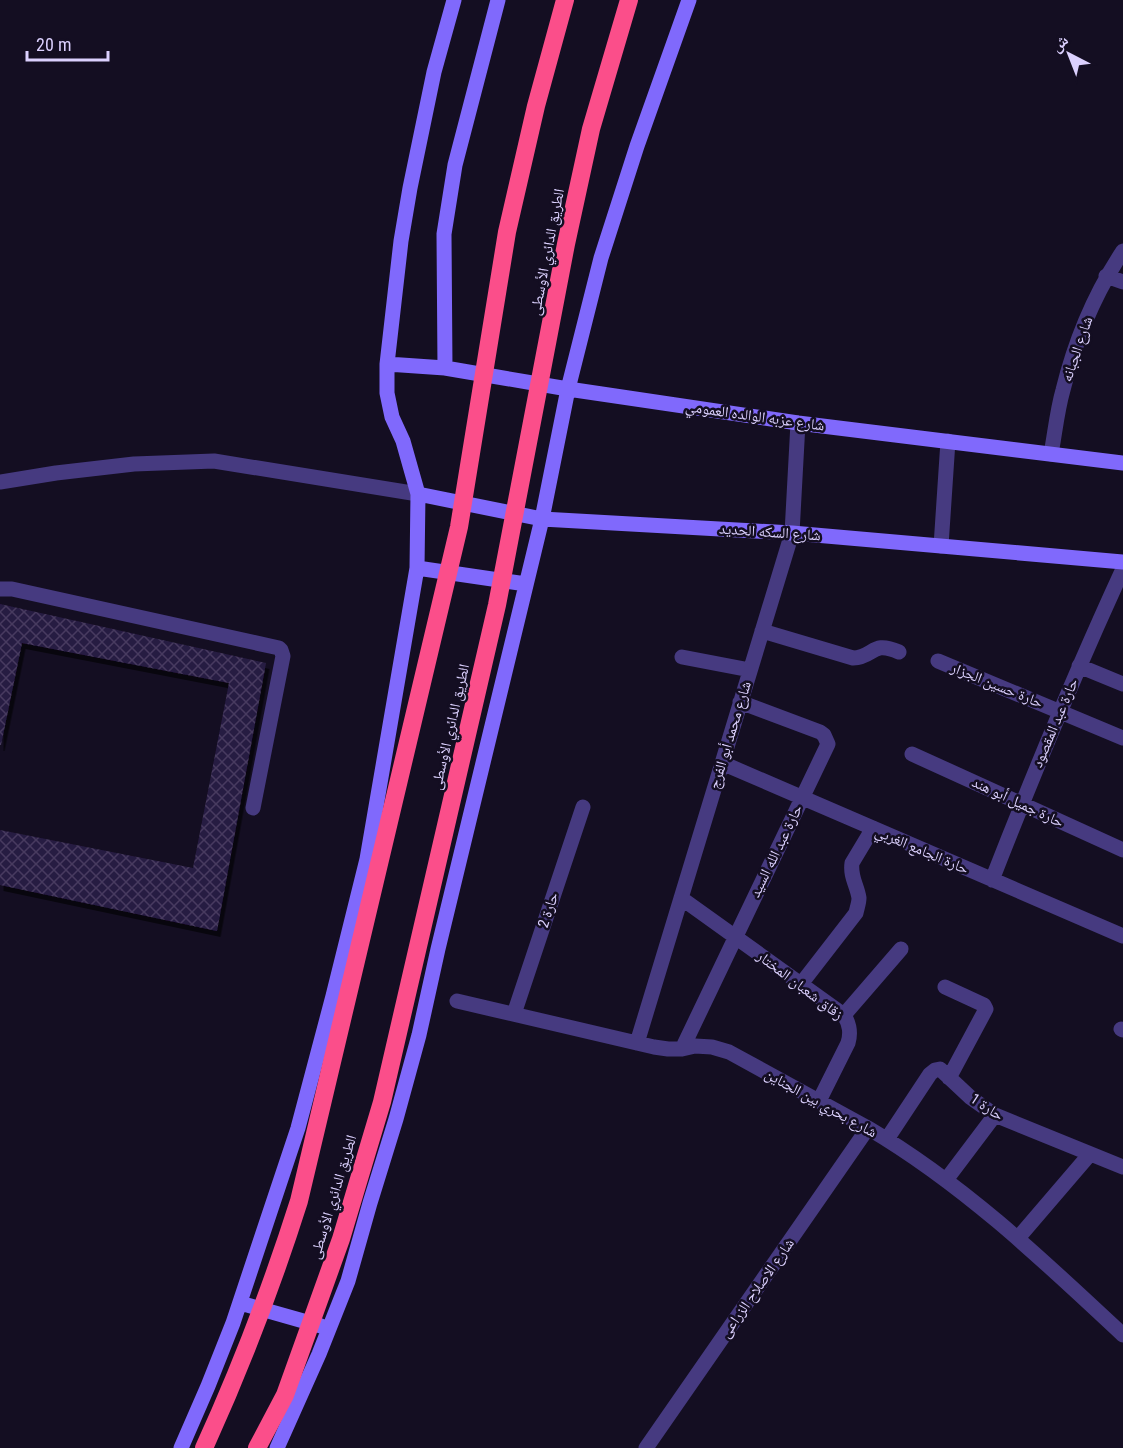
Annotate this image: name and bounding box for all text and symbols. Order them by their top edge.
scale bar [27,24,108,62]
north arrow [1039,24,1099,84]
text: ش [1047,30,1072,56]
text: 20 m [36,34,71,55]
street label: الطريق الدائري الأوسطى [526,187,571,317]
street label: شارع الجبانه [1057,314,1098,384]
street label: شارع عزبه الوالده العمومي [684,397,826,437]
street label: شارع السكه الحديد [718,519,822,546]
street label: حارة حسين الجزار [947,658,1046,713]
street label: الطريق الدائري الأوسطى [427,662,476,792]
street label: حارة عبد المقصود [1028,675,1082,770]
street label: شارع محمد أبو الفرج [705,679,756,791]
street label: حارة جميل أبو هند [969,773,1067,832]
street label: حارة عبد الله السيد [746,801,806,900]
street label: حارة الجامع الغربي [871,822,972,881]
street label: حارة 2 [534,890,562,930]
street label: زقاق شعبان المختار [752,946,847,1024]
street label: شارع بحري بين الجناين [760,1065,880,1144]
street label: حارة 1 [967,1090,1007,1125]
street label: الطريق الدائري الأوسطى [306,1133,363,1262]
street label: شارع الاصلاح الزراعى [716,1235,799,1342]

